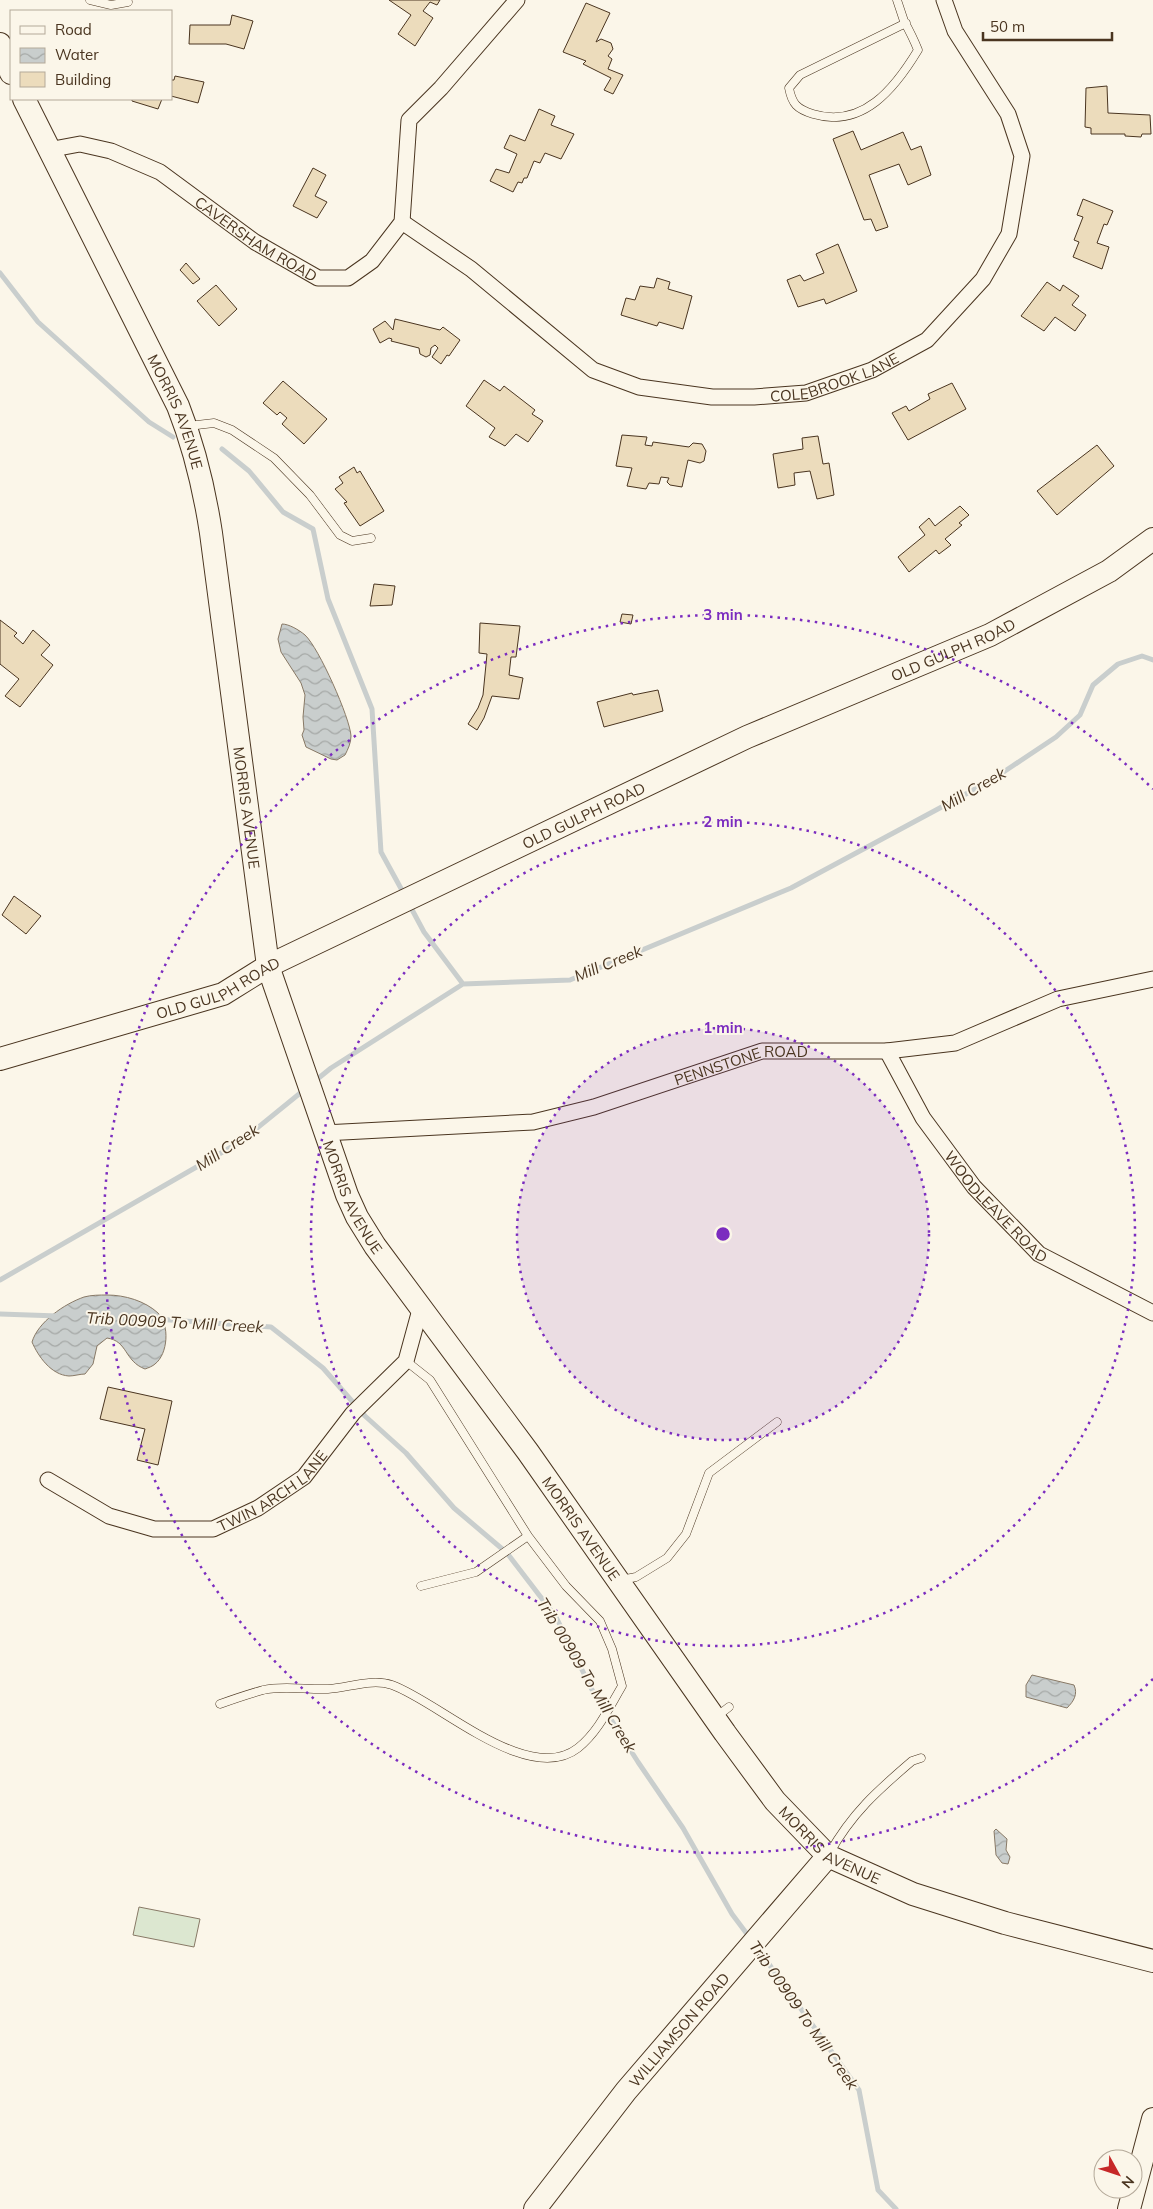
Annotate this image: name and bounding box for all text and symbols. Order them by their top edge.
legend [10,10,172,100]
scale bar [983,10,1112,42]
text: 50 m [990,17,1025,36]
text: Road [55,20,92,39]
text: Water [55,45,99,64]
text: Building [55,70,111,89]
street label: CAVERSHAM ROAD [191,192,321,285]
street label: COLEBROOK LANE [769,348,902,405]
street label: MORRIS AVENUE [144,351,208,471]
text: 3 min [703,605,743,624]
street label: OLD GULPH ROAD [888,614,1019,685]
street label: MORRIS AVENUE [230,745,265,870]
water label: Mill Creek [937,762,1010,816]
street label: OLD GULPH ROAD [519,778,648,853]
text: 2 min [703,812,743,831]
water label: Mill Creek [571,940,646,986]
street label: OLD GULPH ROAD [154,952,283,1023]
text: 1 min [703,1018,743,1037]
street label: PENNSTONE ROAD [671,1041,808,1089]
water label: Mill Creek [192,1119,263,1175]
street label: MORRIS AVENUE [319,1138,387,1258]
street label: WOODLEAVE ROAD [941,1146,1051,1266]
centre of rings [714,1225,732,1243]
water label: Trib 00909 To Mill Creek [86,1307,265,1337]
street label: TWIN ARCH LANE [214,1446,331,1535]
street label: MORRIS AVENUE [538,1472,625,1584]
water label: Trib 00909 To Mill Creek [533,1594,642,1757]
street label: MORRIS AVENUE [775,1802,884,1888]
water label: Trib 00909 To Mill Creek [745,1937,863,2094]
street label: WILLIAMSON ROAD [624,1968,733,2091]
north arrow [1093,2149,1143,2199]
text: N [1118,2173,1138,2192]

